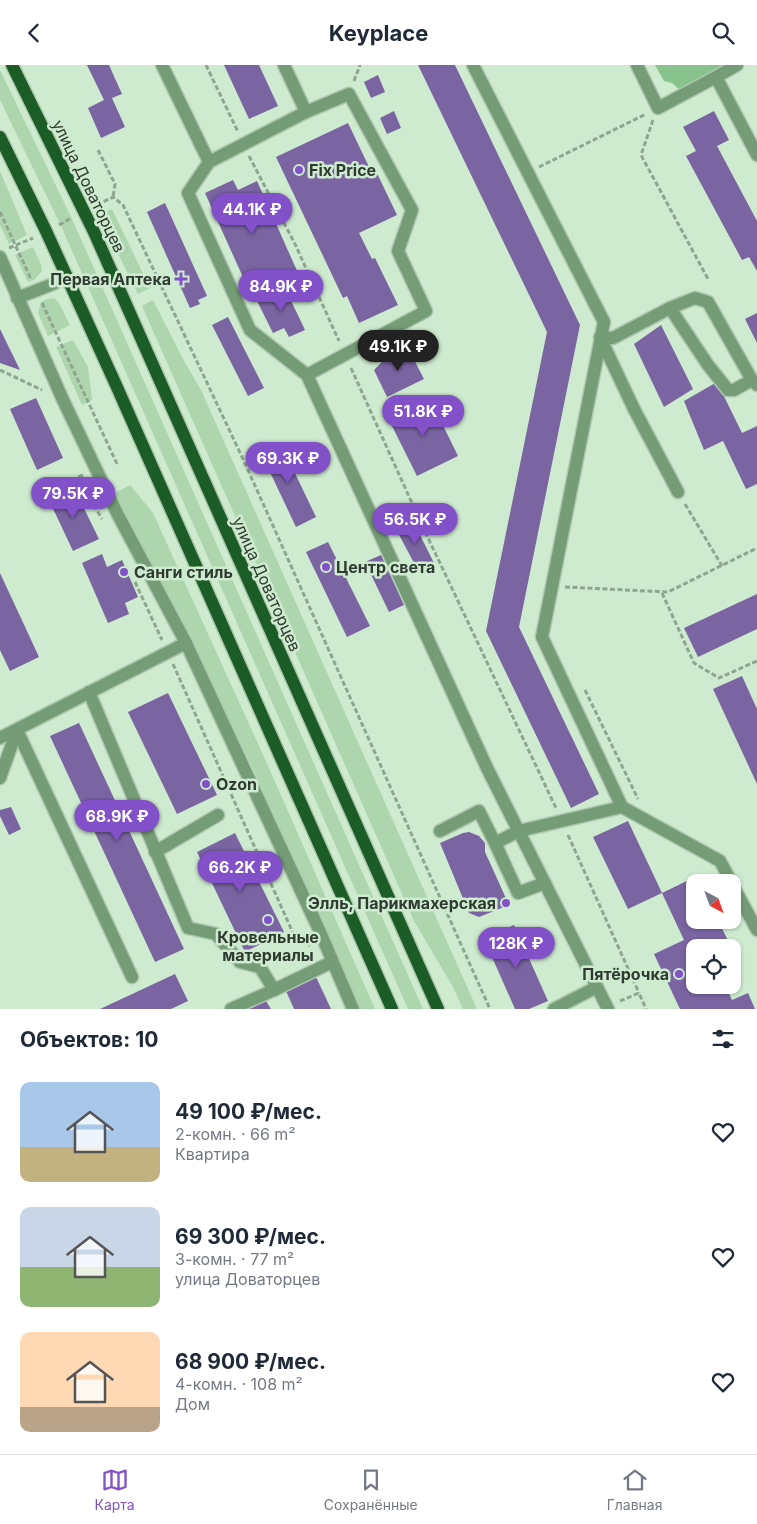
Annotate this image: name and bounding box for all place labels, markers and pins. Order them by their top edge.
place label: Fix Price [309,160,376,180]
marker: Fix Price [293,164,305,176]
pin: 44.1K ₽ [206,193,298,235]
place label: Первая Аптека [50,269,171,289]
pin: 84.9K ₽ [235,269,327,312]
marker: Первая Аптека [175,273,187,285]
pin: 49.1K ₽ [352,329,444,372]
pin: 51.8K ₽ [377,395,469,437]
pin: 69.3K ₽ [242,441,334,484]
pin: 79.5K ₽ [27,477,119,519]
pin: 56.5K ₽ [369,503,461,545]
place label: Центр света [336,557,435,577]
marker: Центр света [320,561,332,573]
place label: Санги стиль [134,562,233,582]
marker: Санги стиль [118,566,130,578]
place label: Ozon [216,774,257,794]
marker: Ozon [200,778,212,790]
pin: 68.9K ₽ [71,799,163,842]
pin: 66.2K ₽ [194,851,286,893]
place label: Элль, Парикмахерская [308,893,496,913]
marker: Элль, Парикмахерская [500,897,512,909]
marker: Кровельные материалы [262,914,274,926]
place label: Кровельные материалы [217,927,319,965]
pin: 128K ₽ [475,927,557,969]
place label: Пятёрочка [582,964,669,984]
marker: Пятёрочка [673,968,685,980]

